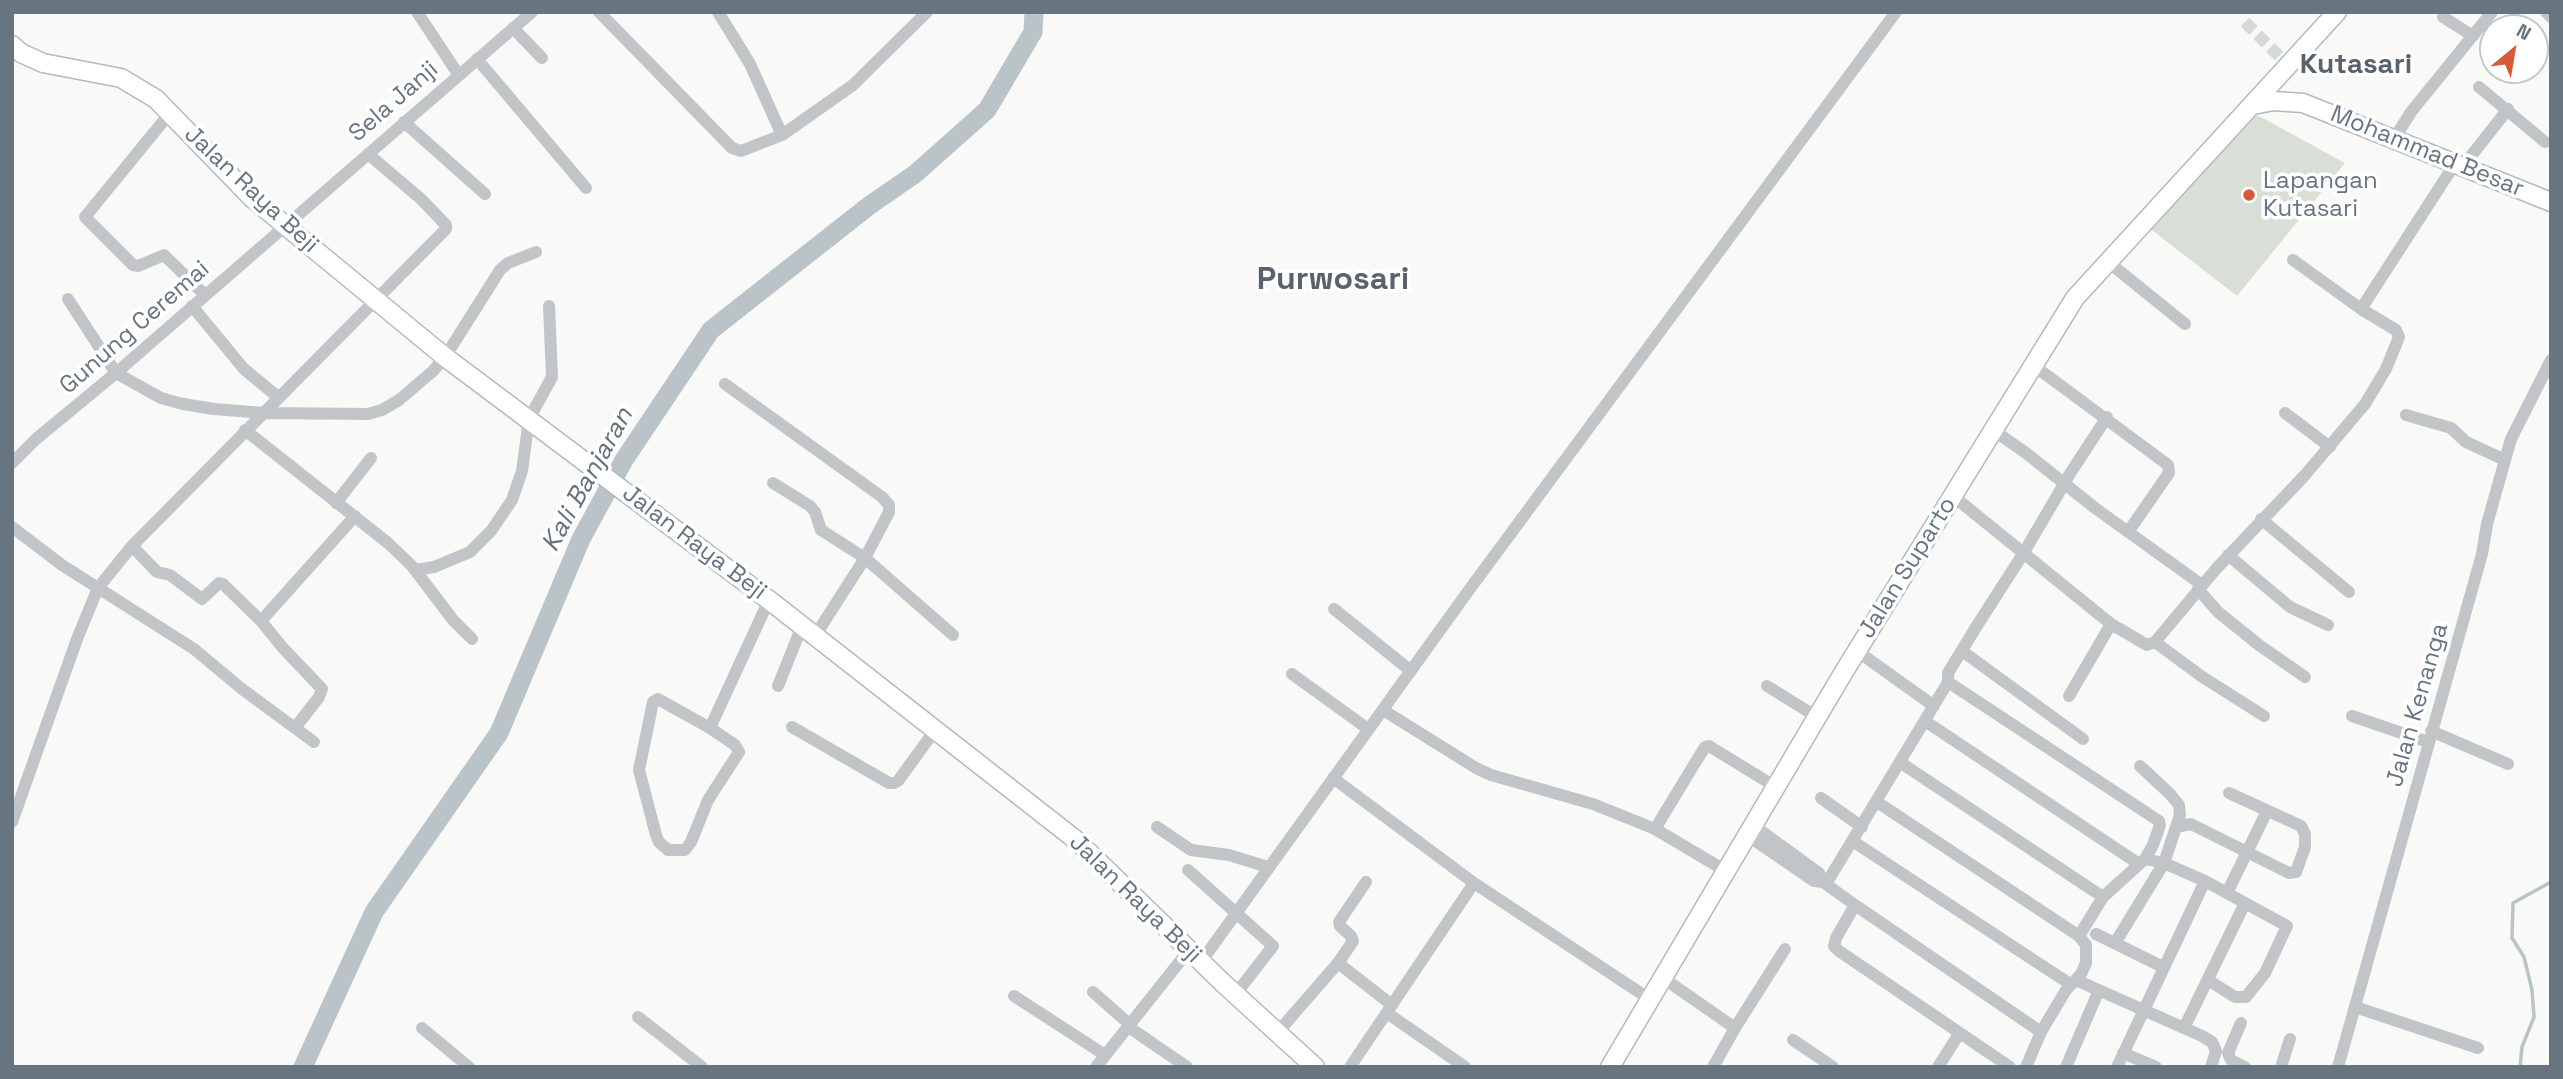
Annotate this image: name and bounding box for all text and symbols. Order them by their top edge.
north arrow [2479,14,2549,84]
text: N [2512,18,2536,46]
district label: Kutasari [2300,48,2412,82]
street label: Sela Janji [344,55,444,149]
street label: Mohammad Besar [2326,100,2528,204]
street label: Jalan Raya Beji [178,120,324,260]
place label: Lapangan Kutasari [2263,167,2378,223]
marker: Lapangan Kutasari [2241,187,2257,203]
street label: Gunung Ceremai [54,255,216,401]
district label: Purwosari [1257,261,1409,299]
water label: Kali Banjaran [536,402,640,558]
street label: Jalan Raya Beji [616,479,772,607]
street label: Jalan Suparto [1853,492,1963,644]
street label: Jalan Kenanga [2381,620,2455,790]
street label: Jalan Raya Beji [1063,828,1207,970]

